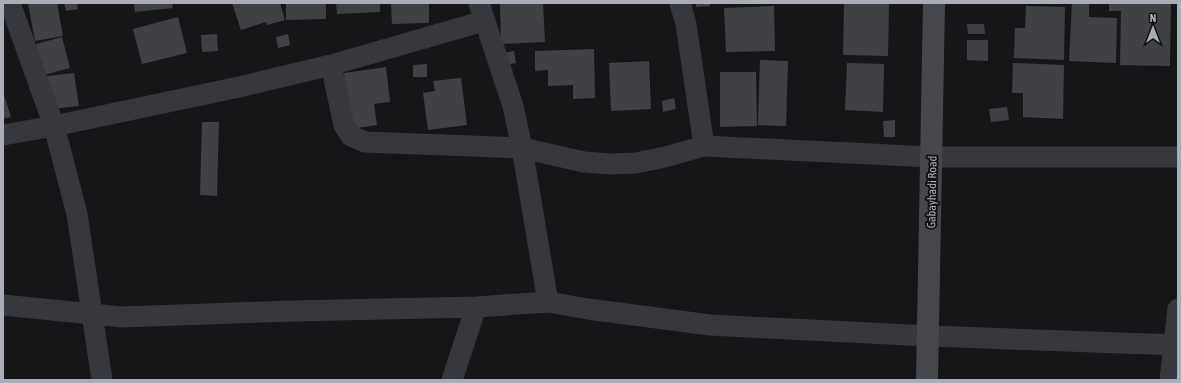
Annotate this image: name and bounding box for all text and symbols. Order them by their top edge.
north arrow [1133,8,1173,48]
text: N [1150,12,1156,24]
street label: Gabayhadi Road [924,156,940,228]

